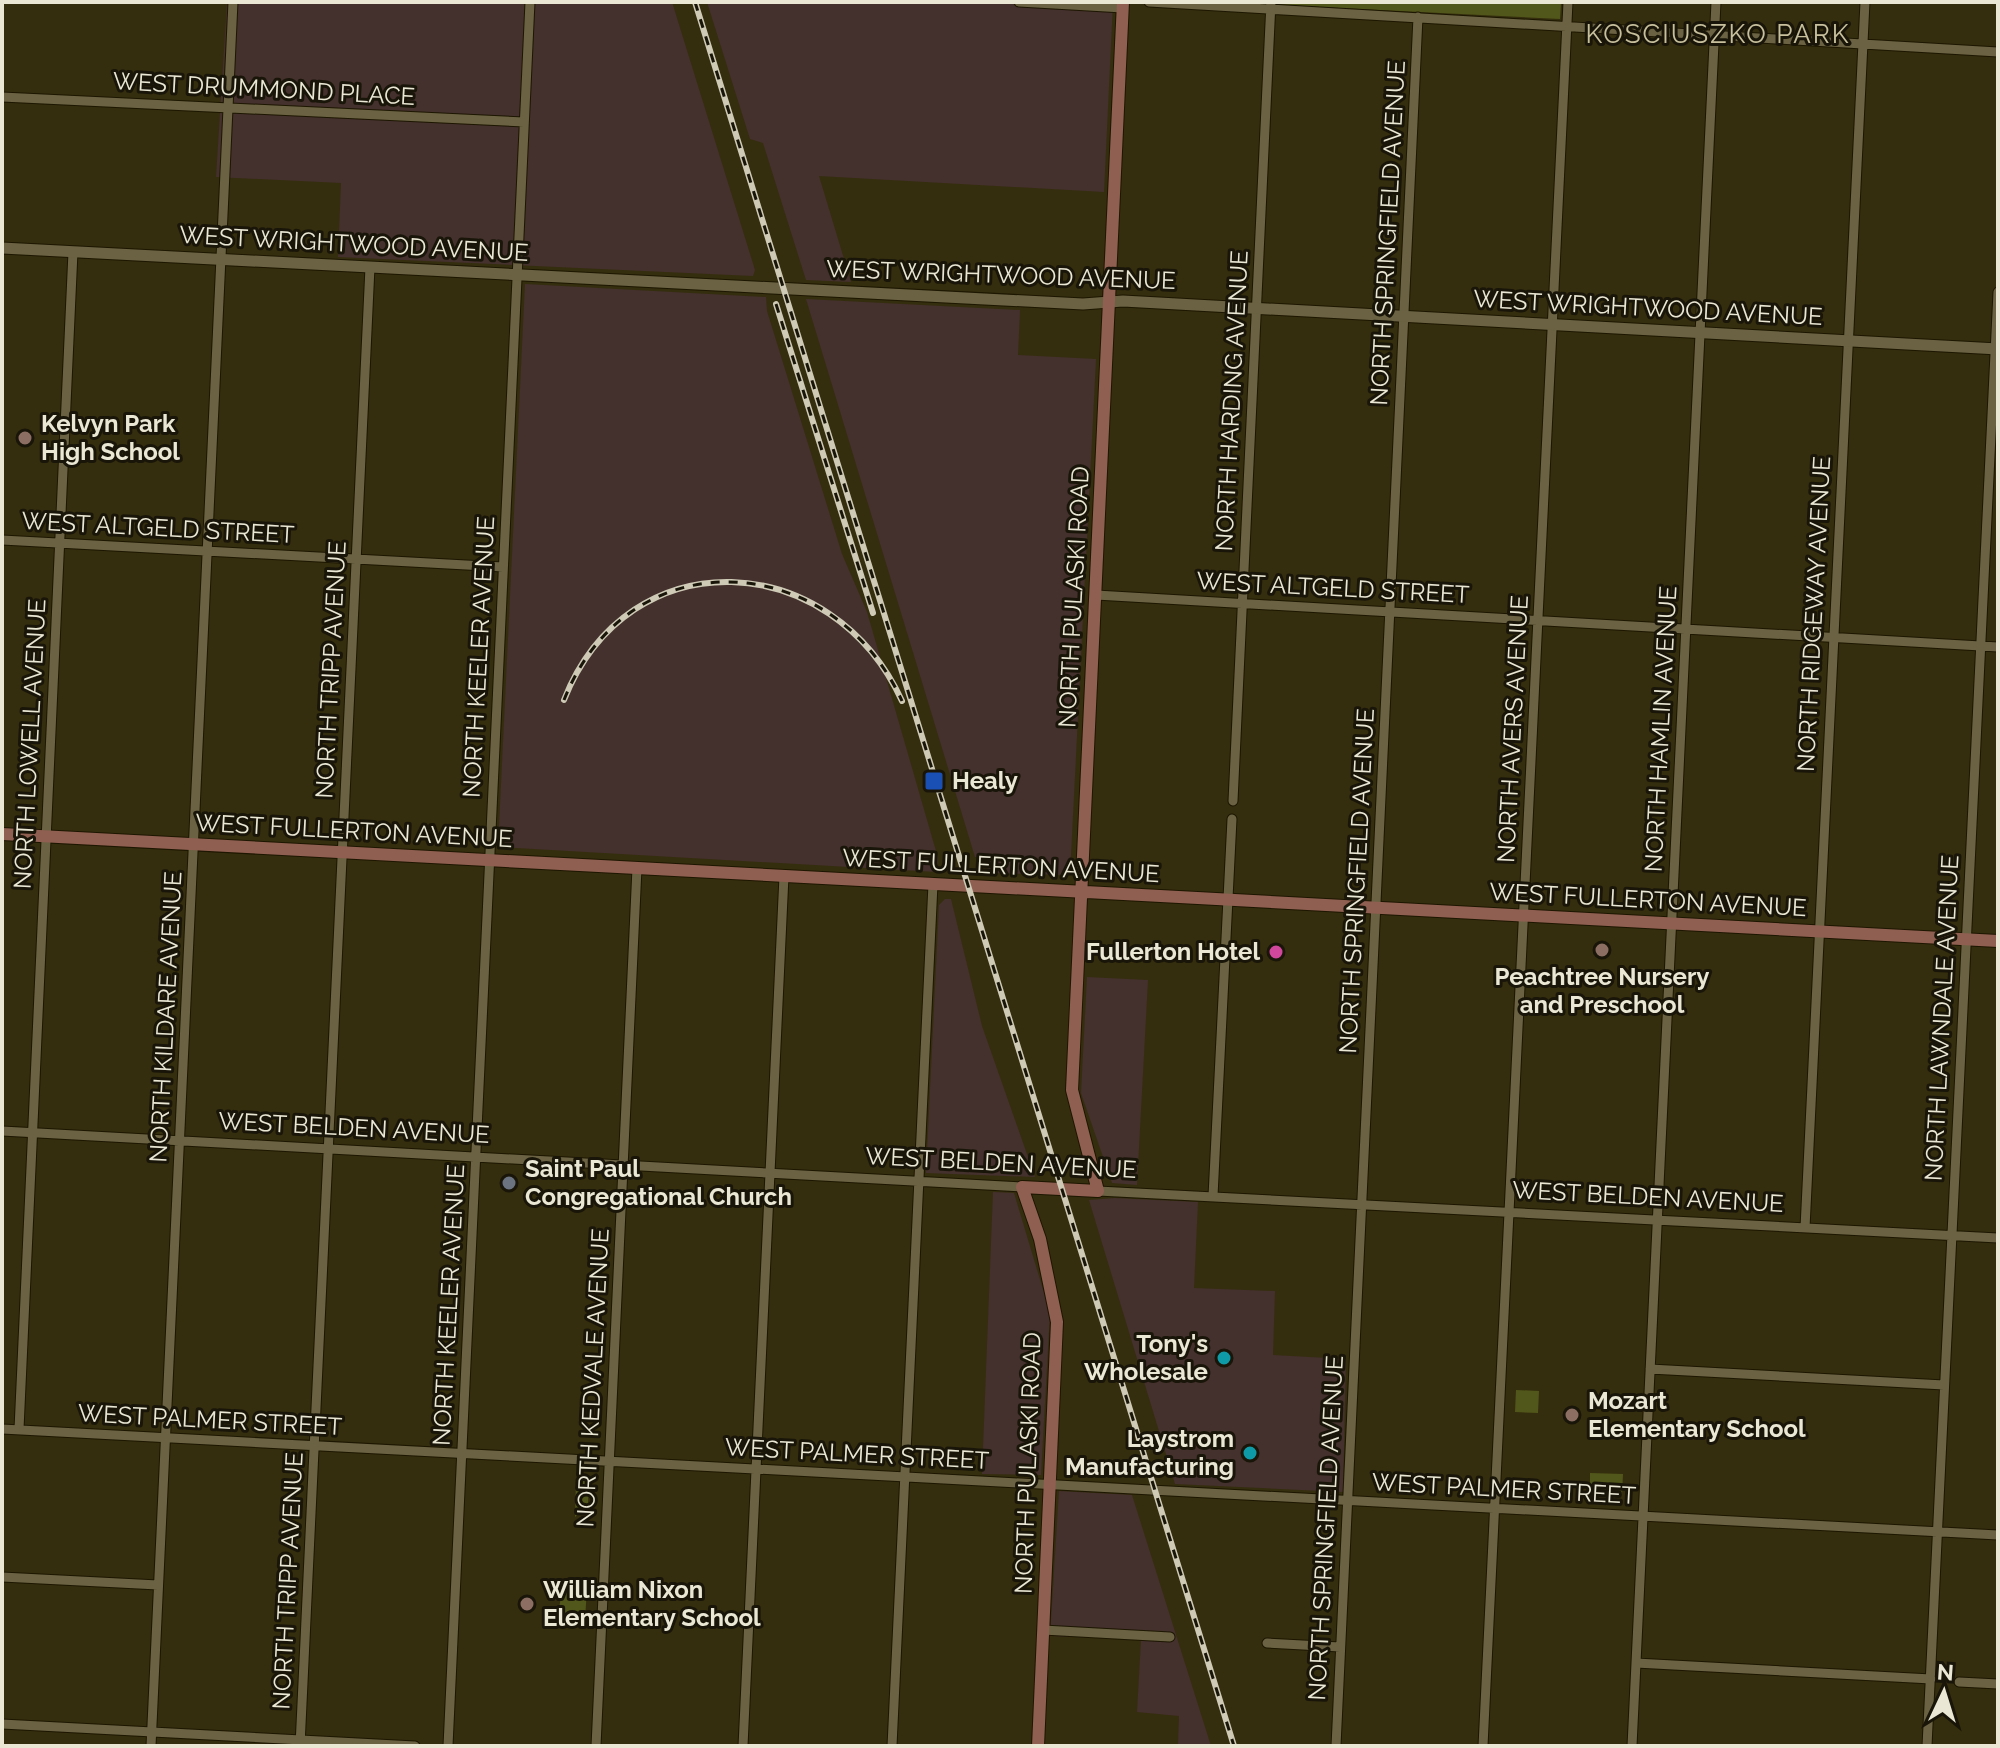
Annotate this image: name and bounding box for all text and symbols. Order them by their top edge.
district label: KOSCIUSZKO PARK [1585,19,1851,49]
street label: NORTH SPRINGFIELD AVENUE [1364,60,1411,406]
street label: WEST DRUMMOND PLACE [112,66,416,111]
street label: WEST WRIGHTWOOD AVENUE [179,220,529,267]
street label: NORTH HARDING AVENUE [1209,250,1254,552]
street label: WEST WRIGHTWOOD AVENUE [826,254,1176,295]
street label: WEST WRIGHTWOOD AVENUE [1473,284,1823,331]
place label: Kelvyn Park High School [41,409,180,466]
marker: Kelvyn Park High School [16,429,34,447]
street label: NORTH RIDGEWAY AVENUE [1791,455,1836,773]
street label: NORTH PULASKI ROAD [1052,465,1095,729]
street label: WEST ALTGELD STREET [21,506,295,549]
street label: NORTH KEELER AVENUE [457,515,500,798]
street label: NORTH TRIPP AVENUE [309,541,352,799]
street label: WEST ALTGELD STREET [1196,566,1470,609]
street label: NORTH HAMLIN AVENUE [1639,585,1682,873]
street label: NORTH AVERS AVENUE [1491,594,1534,864]
street label: NORTH LOWELL AVENUE [7,598,52,890]
street label: NORTH SPRINGFIELD AVENUE [1333,708,1380,1054]
place label: Healy [952,766,1018,795]
marker: Healy [923,770,945,792]
street label: WEST FULLERTON AVENUE [195,808,513,853]
street label: WEST FULLERTON AVENUE [842,843,1160,888]
street label: NORTH LAWNDALE AVENUE [1918,854,1965,1182]
street label: NORTH KILDARE AVENUE [143,871,188,1163]
street label: WEST FULLERTON AVENUE [1489,877,1807,922]
place label: Fullerton Hotel [1086,937,1260,966]
marker: Peachtree Nursery and Preschool [1593,941,1611,959]
marker: Fullerton Hotel [1267,943,1285,961]
place label: Peachtree Nursery and Preschool [1495,962,1709,1019]
street label: WEST BELDEN AVENUE [218,1106,490,1149]
street label: WEST BELDEN AVENUE [865,1141,1137,1184]
place label: Saint Paul Congregational Church [525,1154,792,1211]
street label: NORTH KEELER AVENUE [427,1163,470,1446]
marker: Saint Paul Congregational Church [500,1174,518,1192]
street label: WEST BELDEN AVENUE [1512,1175,1784,1218]
street label: NORTH KEDVALE AVENUE [570,1228,615,1528]
place label: Tony's Wholesale [1084,1329,1208,1386]
street label: NORTH PULASKI ROAD [1008,1332,1047,1594]
marker: Tony's Wholesale [1215,1349,1233,1367]
street label: NORTH SPRINGFIELD AVENUE [1302,1355,1349,1701]
place label: Mozart Elementary School [1588,1386,1806,1443]
street label: WEST PALMER STREET [77,1398,343,1441]
marker: Mozart Elementary School [1563,1406,1581,1424]
place label: Laystrom Manufacturing [1065,1424,1234,1481]
street label: WEST PALMER STREET [724,1432,990,1475]
marker: Laystrom Manufacturing [1241,1444,1259,1462]
street label: NORTH TRIPP AVENUE [266,1452,309,1710]
street label: WEST PALMER STREET [1371,1467,1637,1510]
place label: William Nixon Elementary School [543,1575,761,1632]
marker: William Nixon Elementary School [518,1595,536,1613]
north arrow [1904,1652,1984,1732]
text: N [1936,1658,1955,1686]

